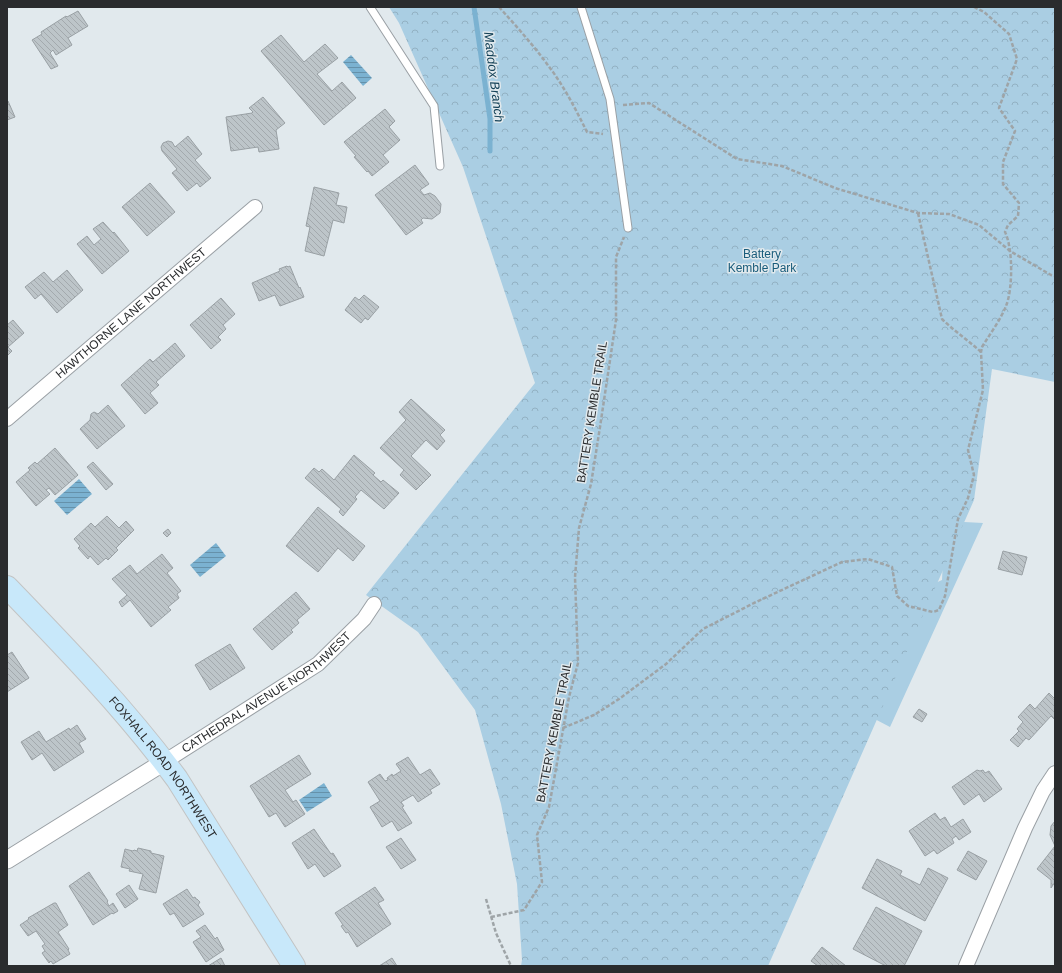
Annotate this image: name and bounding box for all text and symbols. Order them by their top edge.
water label: Maddox Branch [481,31,507,123]
street label: HAWTHORNE LANE NORTHWEST [53,244,210,381]
park label: Battery Kemble Park [728,247,797,275]
street label: BATTERY KEMBLE TRAIL [574,340,610,484]
street label: CATHEDRAL AVENUE NORTHWEST [179,628,354,756]
street label: BATTERY KEMBLE TRAIL [533,660,575,804]
street label: FOXHALL ROAD NORTHWEST [106,694,220,842]

